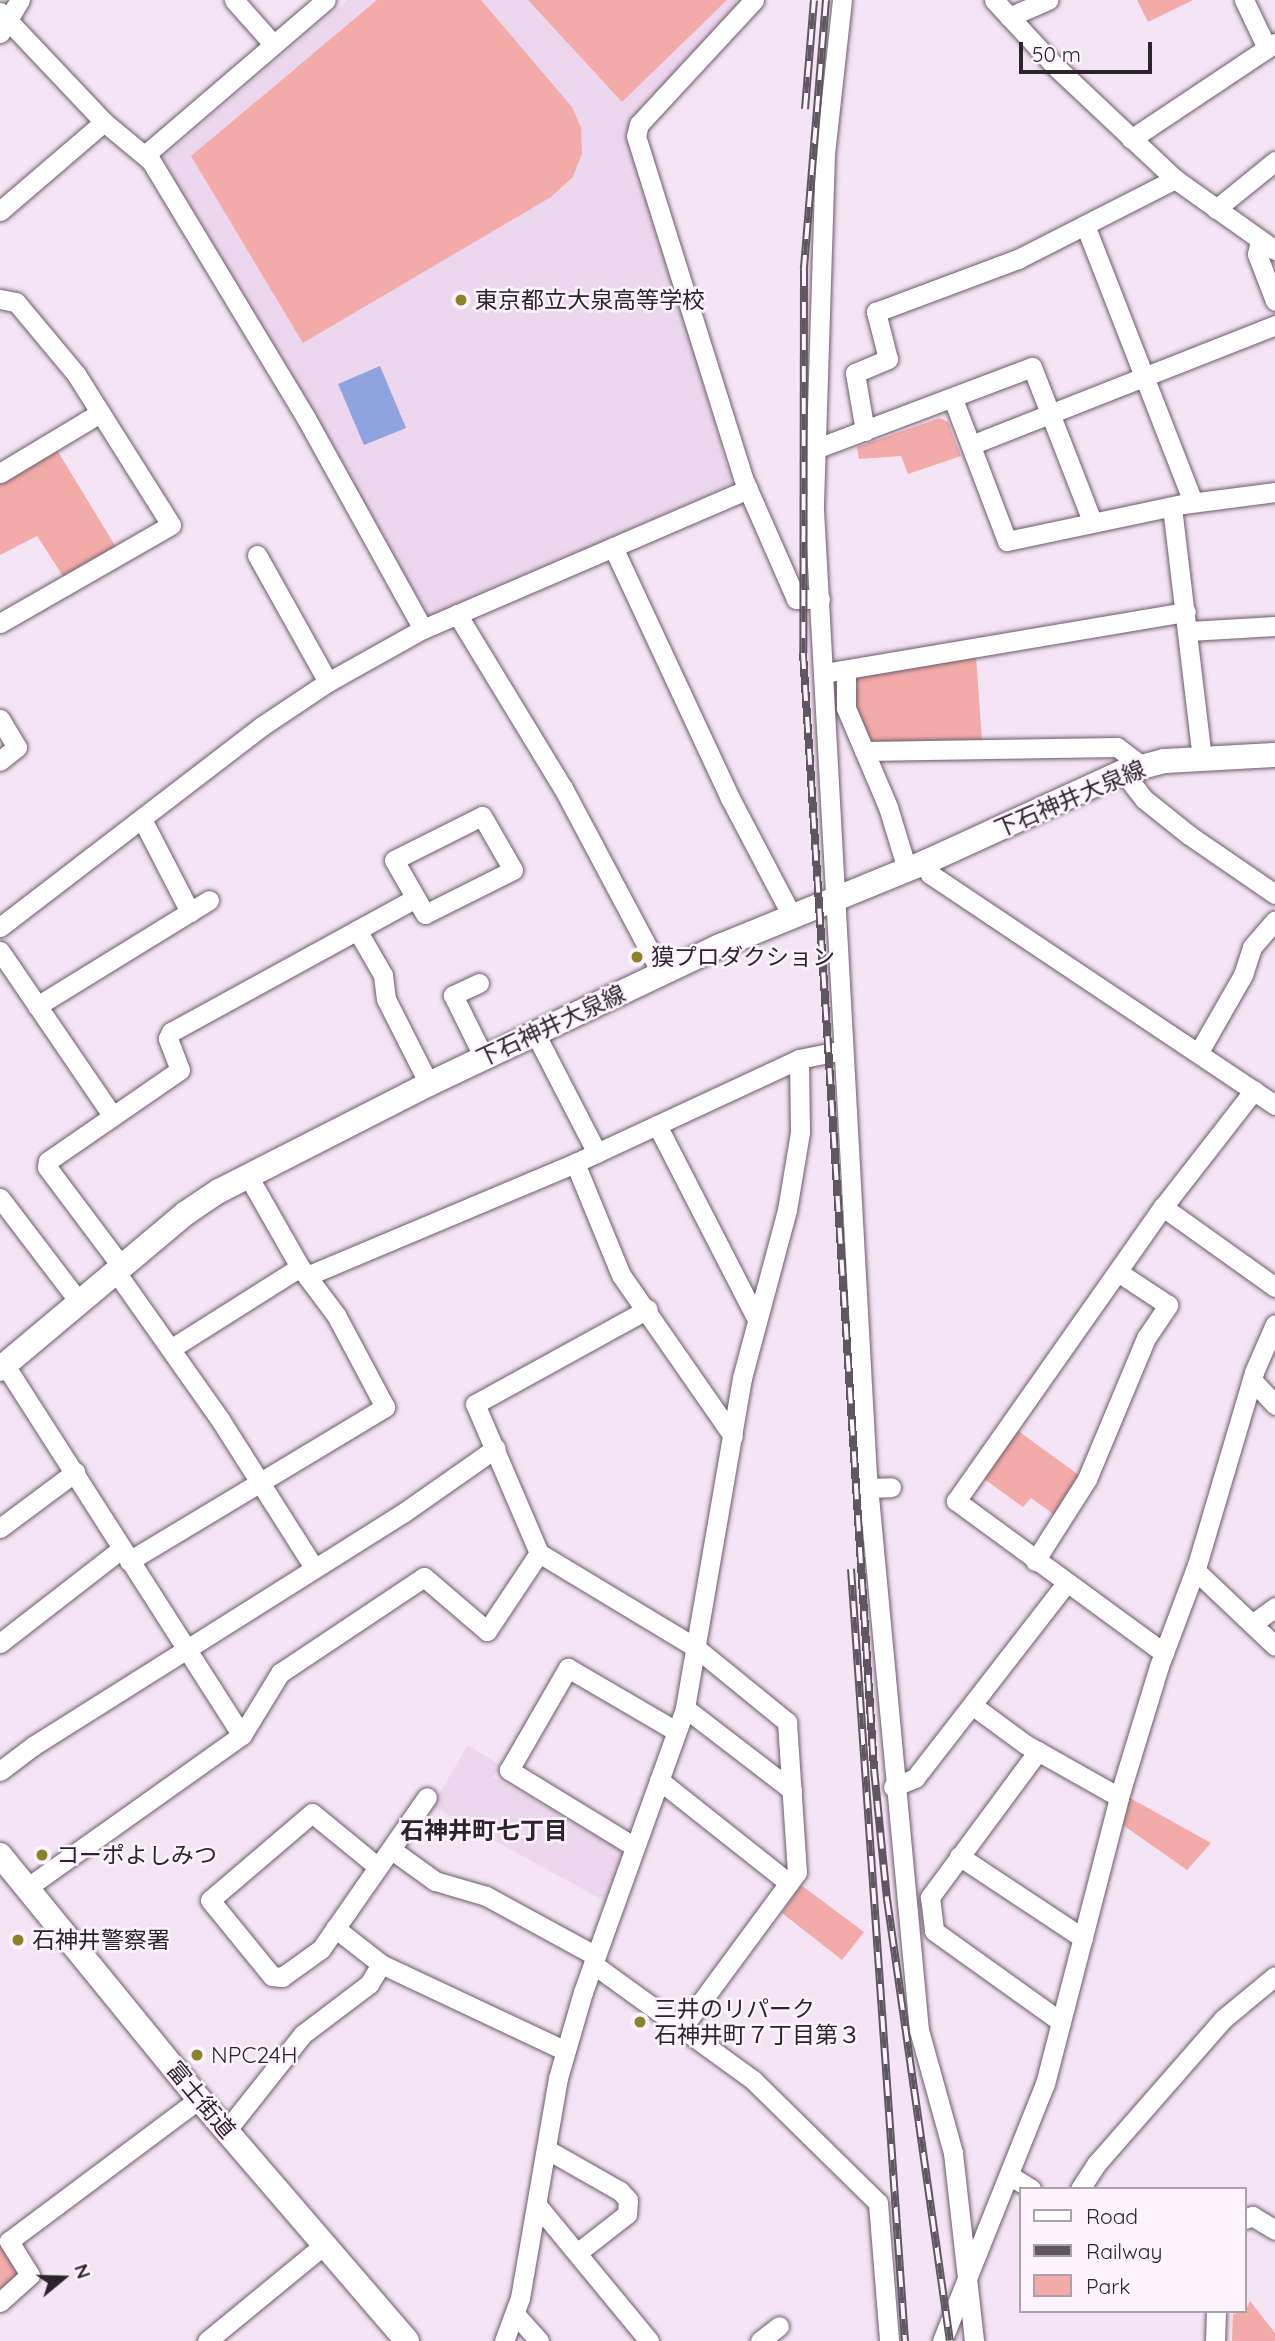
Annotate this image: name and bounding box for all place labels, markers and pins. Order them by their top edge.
place label: 東京都立大泉高等学校 [475,286,705,314]
marker: 東京都立大泉高等学校 [453,292,469,308]
place label: 獏プロダクション [651,943,835,971]
marker: 獏プロダクション [629,949,645,965]
place label: コーポよしみつ [56,1841,217,1869]
marker: コーポよしみつ [34,1847,50,1863]
place label: 石神井警察署 [32,1926,170,1954]
marker: 石神井警察署 [10,1932,26,1948]
place label: 三井のリパーク 石神井町７丁目第３ [654,1995,861,2049]
marker: 三井のリパーク 石神井町７丁目第３ [632,2014,648,2030]
place label: NPC24H [211,2041,298,2069]
marker: NPC24H [189,2047,205,2063]

